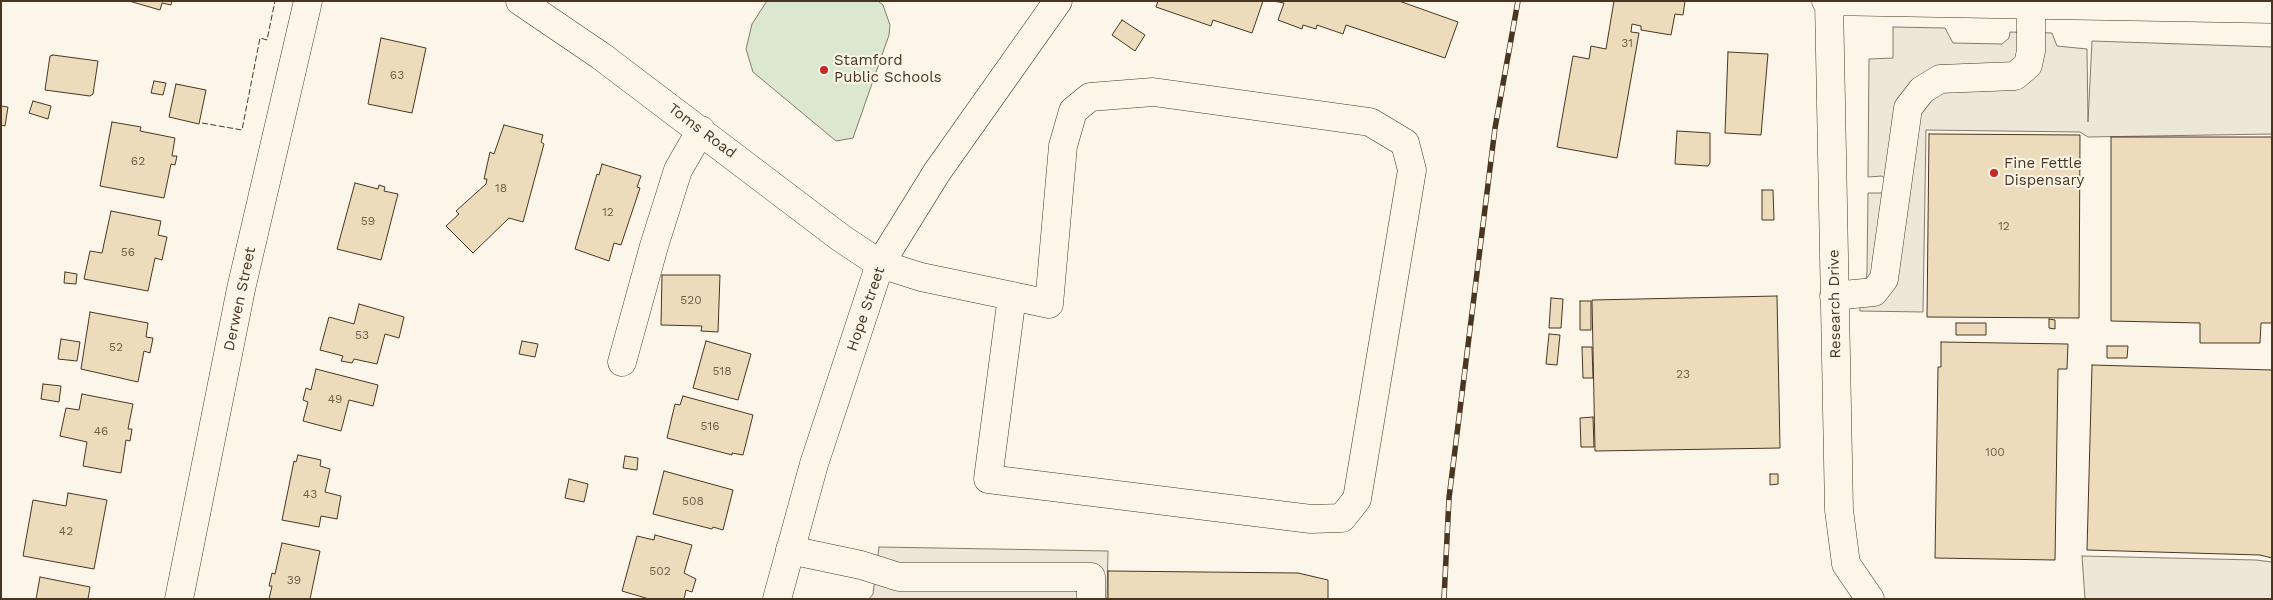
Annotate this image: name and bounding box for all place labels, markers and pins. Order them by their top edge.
place label: Stamford Public Schools [834,52,942,87]
marker: Stamford Public Schools [818,64,830,76]
place label: Fine Fettle Dispensary [2004,155,2084,190]
marker: Fine Fettle Dispensary [1988,167,2000,179]

